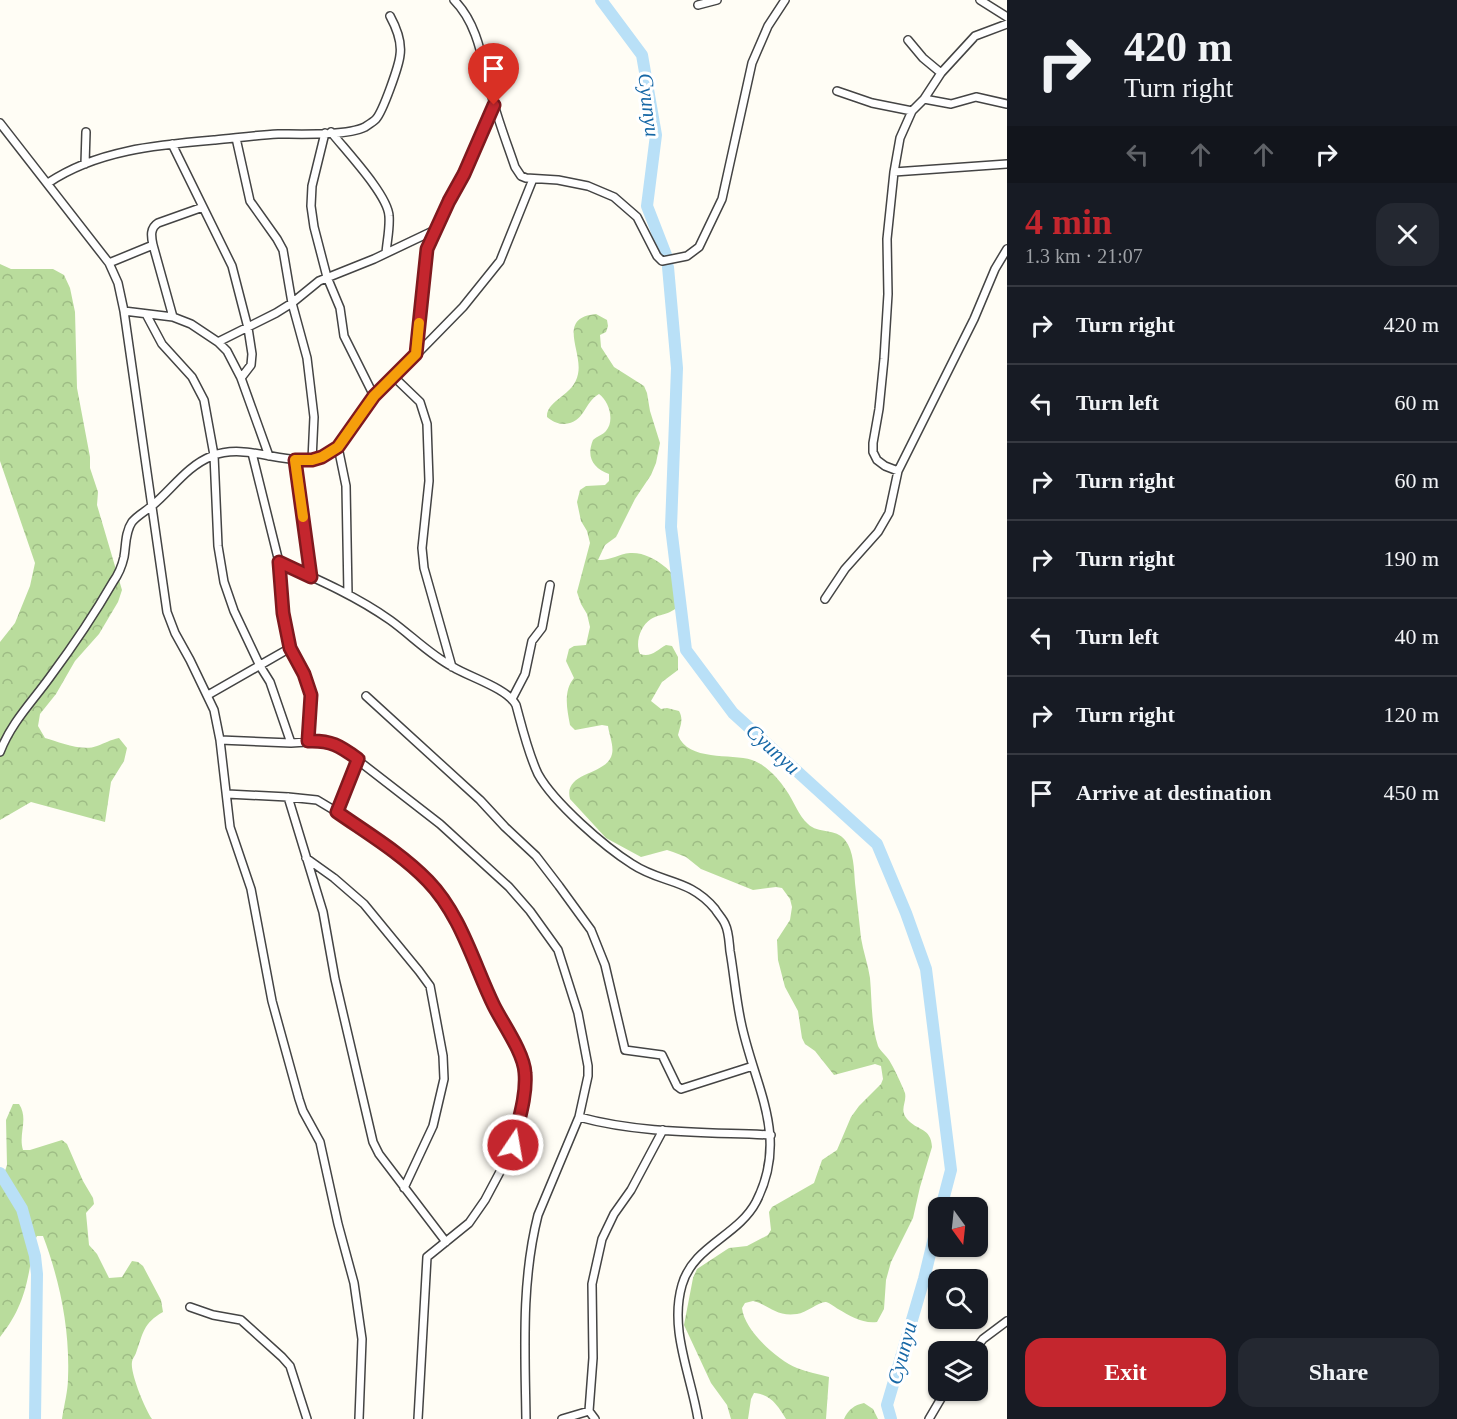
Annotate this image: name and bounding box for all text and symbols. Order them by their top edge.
icon: right [1025,24,1103,102]
text: 420 m [1124,24,1233,70]
pin [468,43,519,105]
icon: arrive [477,52,510,85]
water label: Cyunyu [633,72,665,138]
text: Turn right [1124,73,1233,103]
icon: left [1121,138,1154,171]
icon: ahead [1184,138,1217,171]
icon: ahead [1247,138,1280,171]
icon: right [1310,138,1343,171]
text: 4 min [1025,202,1112,242]
button: close [1376,203,1439,266]
text: 1.3 km · 21:07 [1025,245,1143,267]
icon: right [1025,309,1058,342]
text: Turn right [1076,312,1175,337]
text: 420 m [1383,312,1439,337]
icon: left [1025,387,1058,420]
text: Turn left [1076,390,1159,415]
text: 60 m [1394,390,1439,415]
icon: right [1025,465,1058,498]
text: Turn right [1076,468,1175,493]
text: 60 m [1394,468,1439,493]
icon: right [1025,543,1058,576]
text: Turn right [1076,546,1175,571]
text: 190 m [1383,546,1439,571]
icon: left [1025,621,1058,654]
text: Turn left [1076,624,1159,649]
text: 40 m [1394,624,1439,649]
icon: right [1025,699,1058,732]
text: Turn right [1076,702,1175,727]
text: 120 m [1383,702,1439,727]
water label: Cyunyu [741,719,805,779]
icon: arrive [1025,777,1058,810]
text: Arrive at destination [1076,780,1272,805]
text: 450 m [1383,780,1439,805]
position arrow [481,1113,545,1177]
north arrow [928,1197,988,1257]
map controls [928,1197,988,1401]
button: search [928,1269,988,1329]
water label: Cyunyu [882,1319,922,1387]
button: Exit [1025,1338,1226,1407]
button: Share [1238,1338,1439,1407]
button: layers [928,1341,988,1401]

